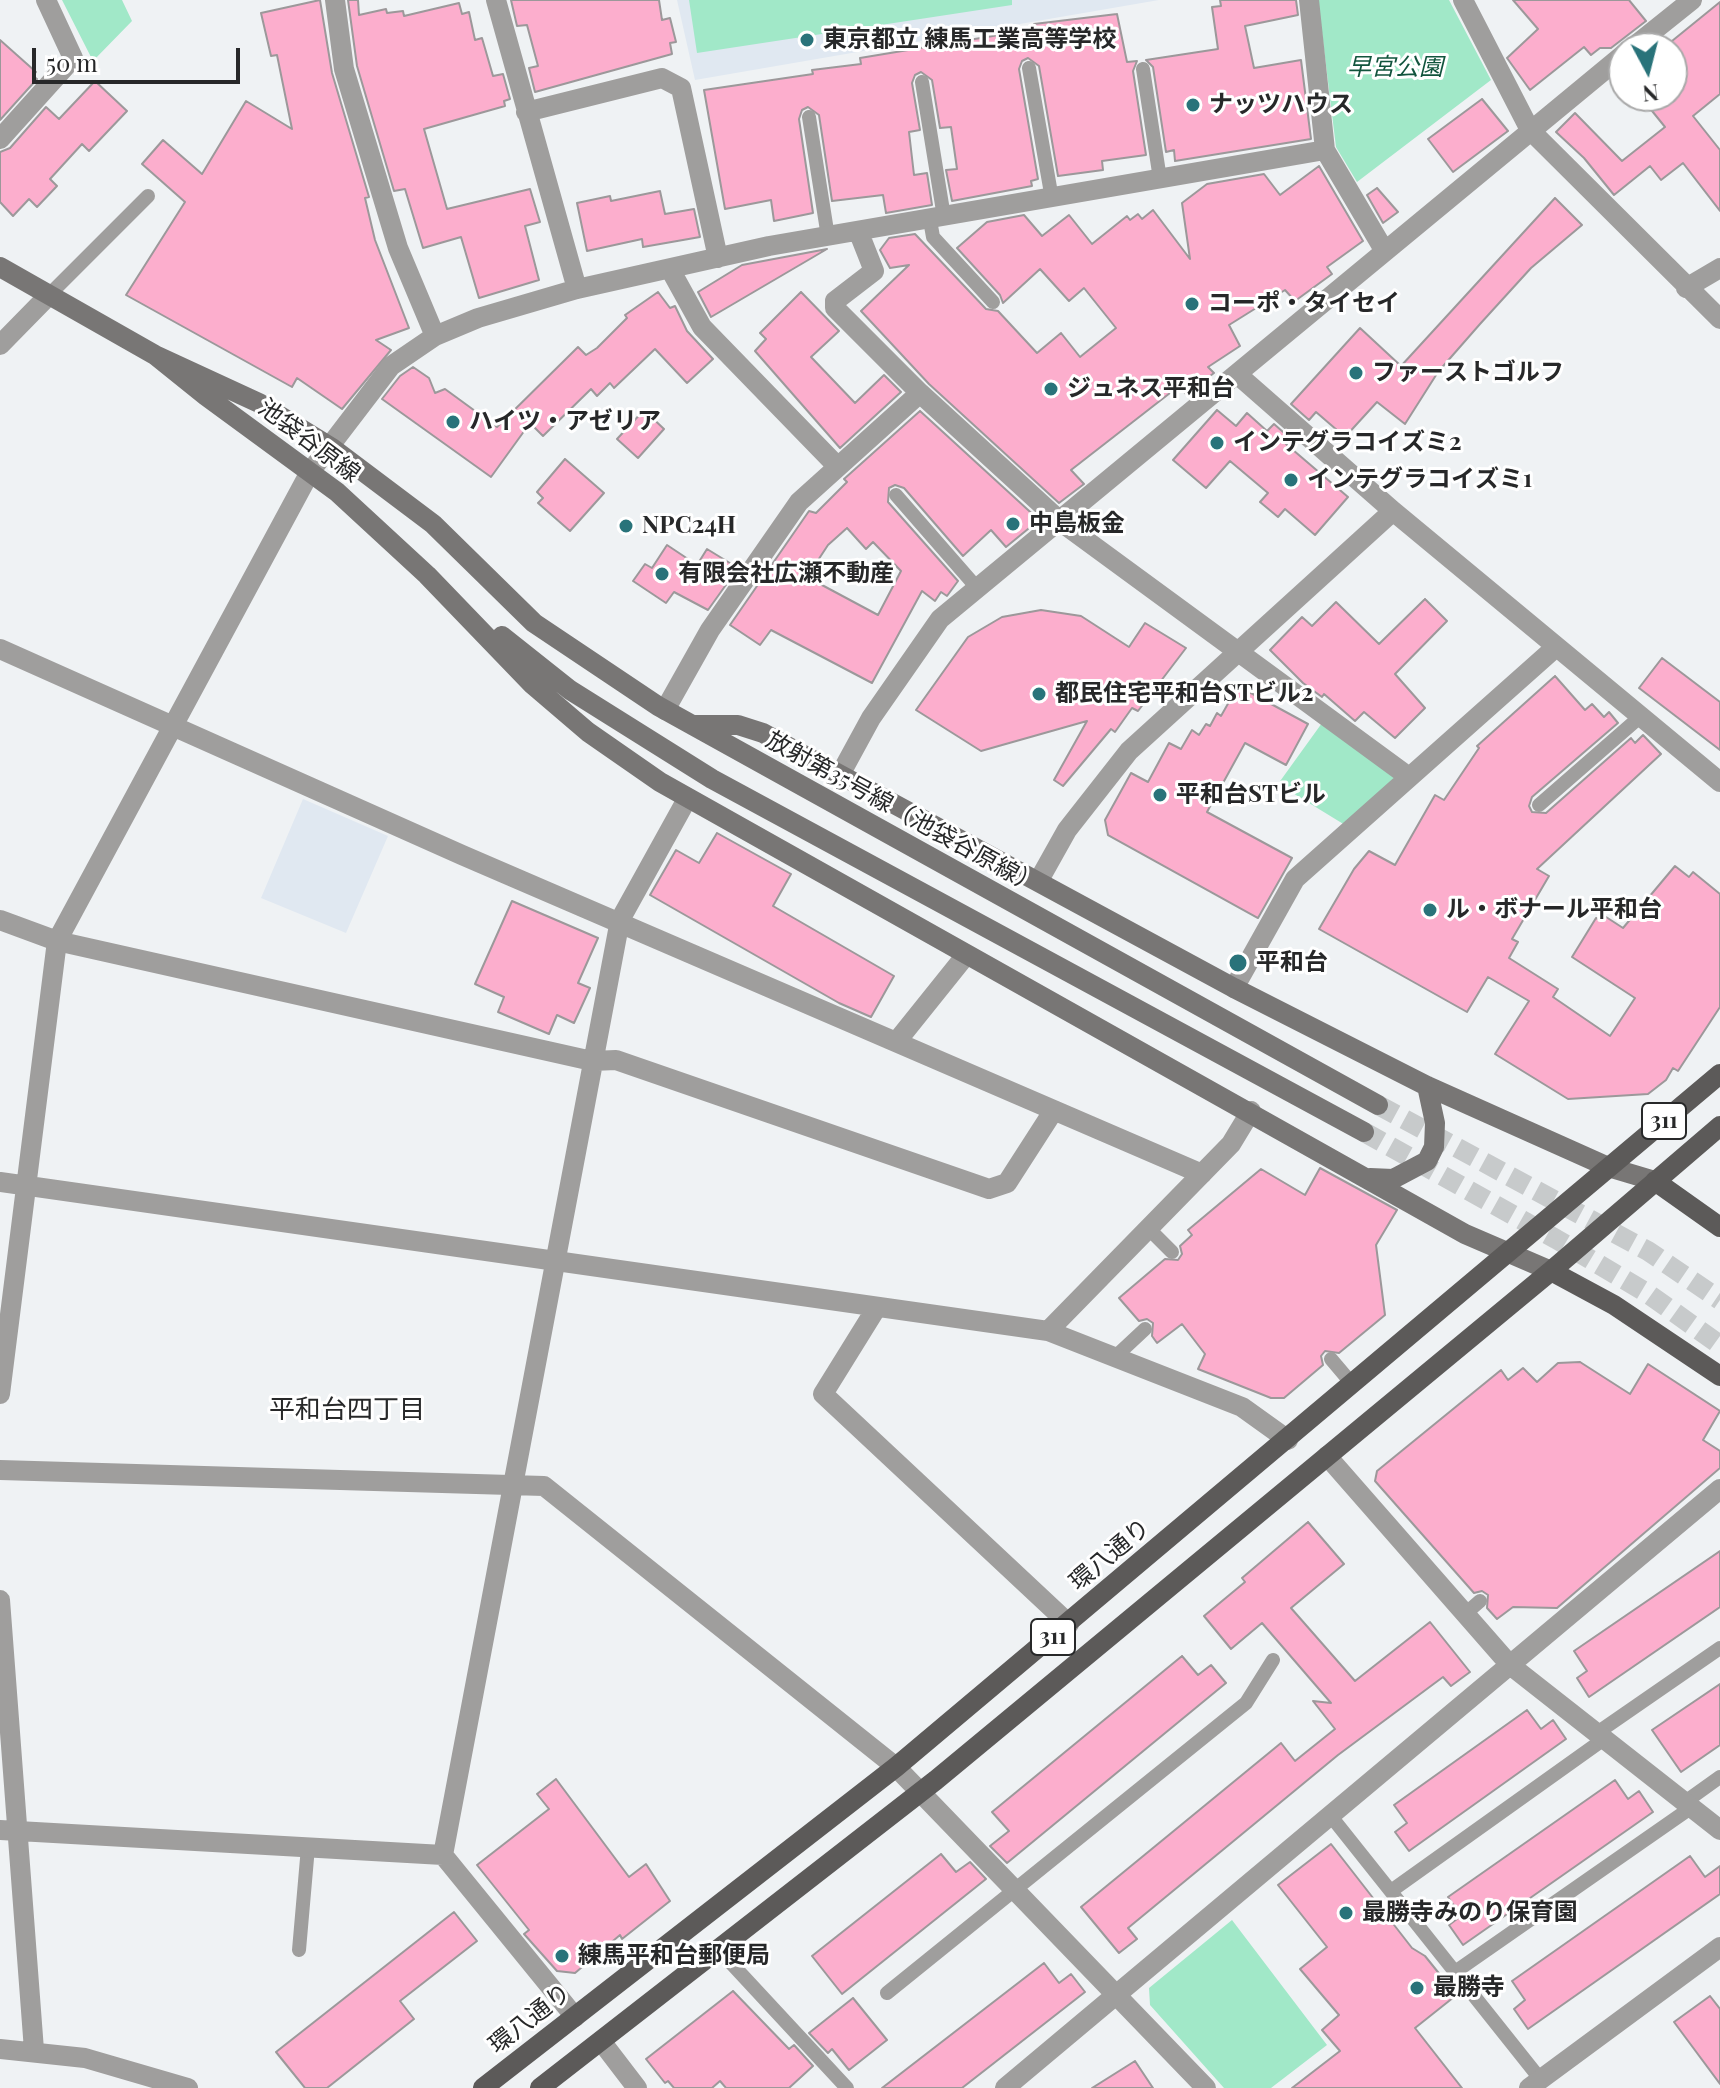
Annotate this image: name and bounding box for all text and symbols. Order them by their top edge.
place label: 東京都立 練馬工業高等学校 [823,26,1117,54]
marker: 東京都立 練馬工業高等学校 [798,31,816,49]
scale bar [36,32,244,82]
north arrow [1608,32,1688,112]
text: 50 m [46,46,98,78]
park label: 早宮公園 [1347,54,1443,82]
text: N [1641,78,1660,110]
place label: ナッツハウス [1209,91,1353,119]
marker: ナッツハウス [1184,96,1202,114]
place label: コーポ・タイセイ [1208,290,1400,318]
marker: コーポ・タイセイ [1183,295,1201,313]
place label: ファーストゴルフ [1372,359,1564,387]
marker: ファーストゴルフ [1347,364,1365,382]
place label: ジュネス平和台 [1067,375,1235,403]
marker: ジュネス平和台 [1042,380,1060,398]
street label: 池袋谷原線 [252,393,366,489]
place label: ハイツ・アゼリア [469,408,661,436]
marker: ハイツ・アゼリア [444,413,462,431]
place label: インテグラコイズミ2 [1233,429,1462,457]
marker: インテグラコイズミ2 [1208,434,1226,452]
place label: インテグラコイズミ1 [1307,466,1532,494]
marker: インテグラコイズミ1 [1282,471,1300,489]
place label: 中島板金 [1029,510,1125,538]
place label: NPC24H [642,512,736,540]
marker: 中島板金 [1004,515,1022,533]
marker: NPC24H [617,517,635,535]
place label: 有限会社広瀬不動産 [678,560,894,588]
marker: 有限会社広瀬不動産 [653,565,671,583]
place label: 都民住宅平和台STビル2 [1055,680,1314,708]
marker: 都民住宅平和台STビル2 [1030,685,1048,703]
street label: 放射第35号線（池袋谷原線） [761,726,1045,900]
place label: 平和台STビル [1176,781,1326,809]
marker: 平和台STビル [1151,786,1169,804]
place label: ル・ボナール平和台 [1446,896,1662,924]
marker: ル・ボナール平和台 [1421,901,1439,919]
place label: 平和台 [1256,949,1328,977]
marker: 平和台 [1227,952,1249,974]
road number: 311 [1642,1103,1686,1139]
district label: 平和台四丁目 [269,1394,425,1426]
street label: 環八通り [1064,1513,1156,1597]
road number: 311 [1031,1619,1075,1655]
place label: 最勝寺みのり保育園 [1362,1899,1578,1927]
marker: 最勝寺みのり保育園 [1337,1904,1355,1922]
place label: 練馬平和台郵便局 [578,1942,770,1970]
marker: 練馬平和台郵便局 [553,1947,571,1965]
place label: 最勝寺 [1433,1974,1505,2002]
street label: 環八通り [483,1978,577,2060]
marker: 最勝寺 [1408,1979,1426,1997]

